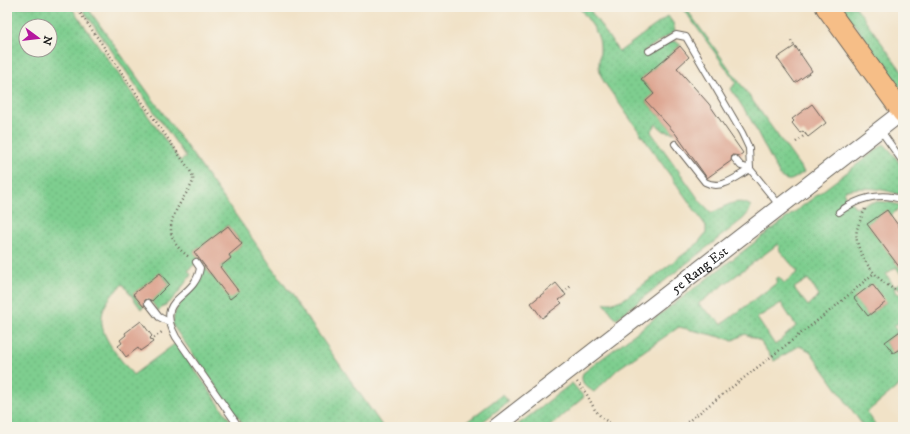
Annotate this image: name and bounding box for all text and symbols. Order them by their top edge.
north arrow [18,18,58,58]
text: N [39,34,55,47]
street label: 5e Rang Est [668,242,732,298]

